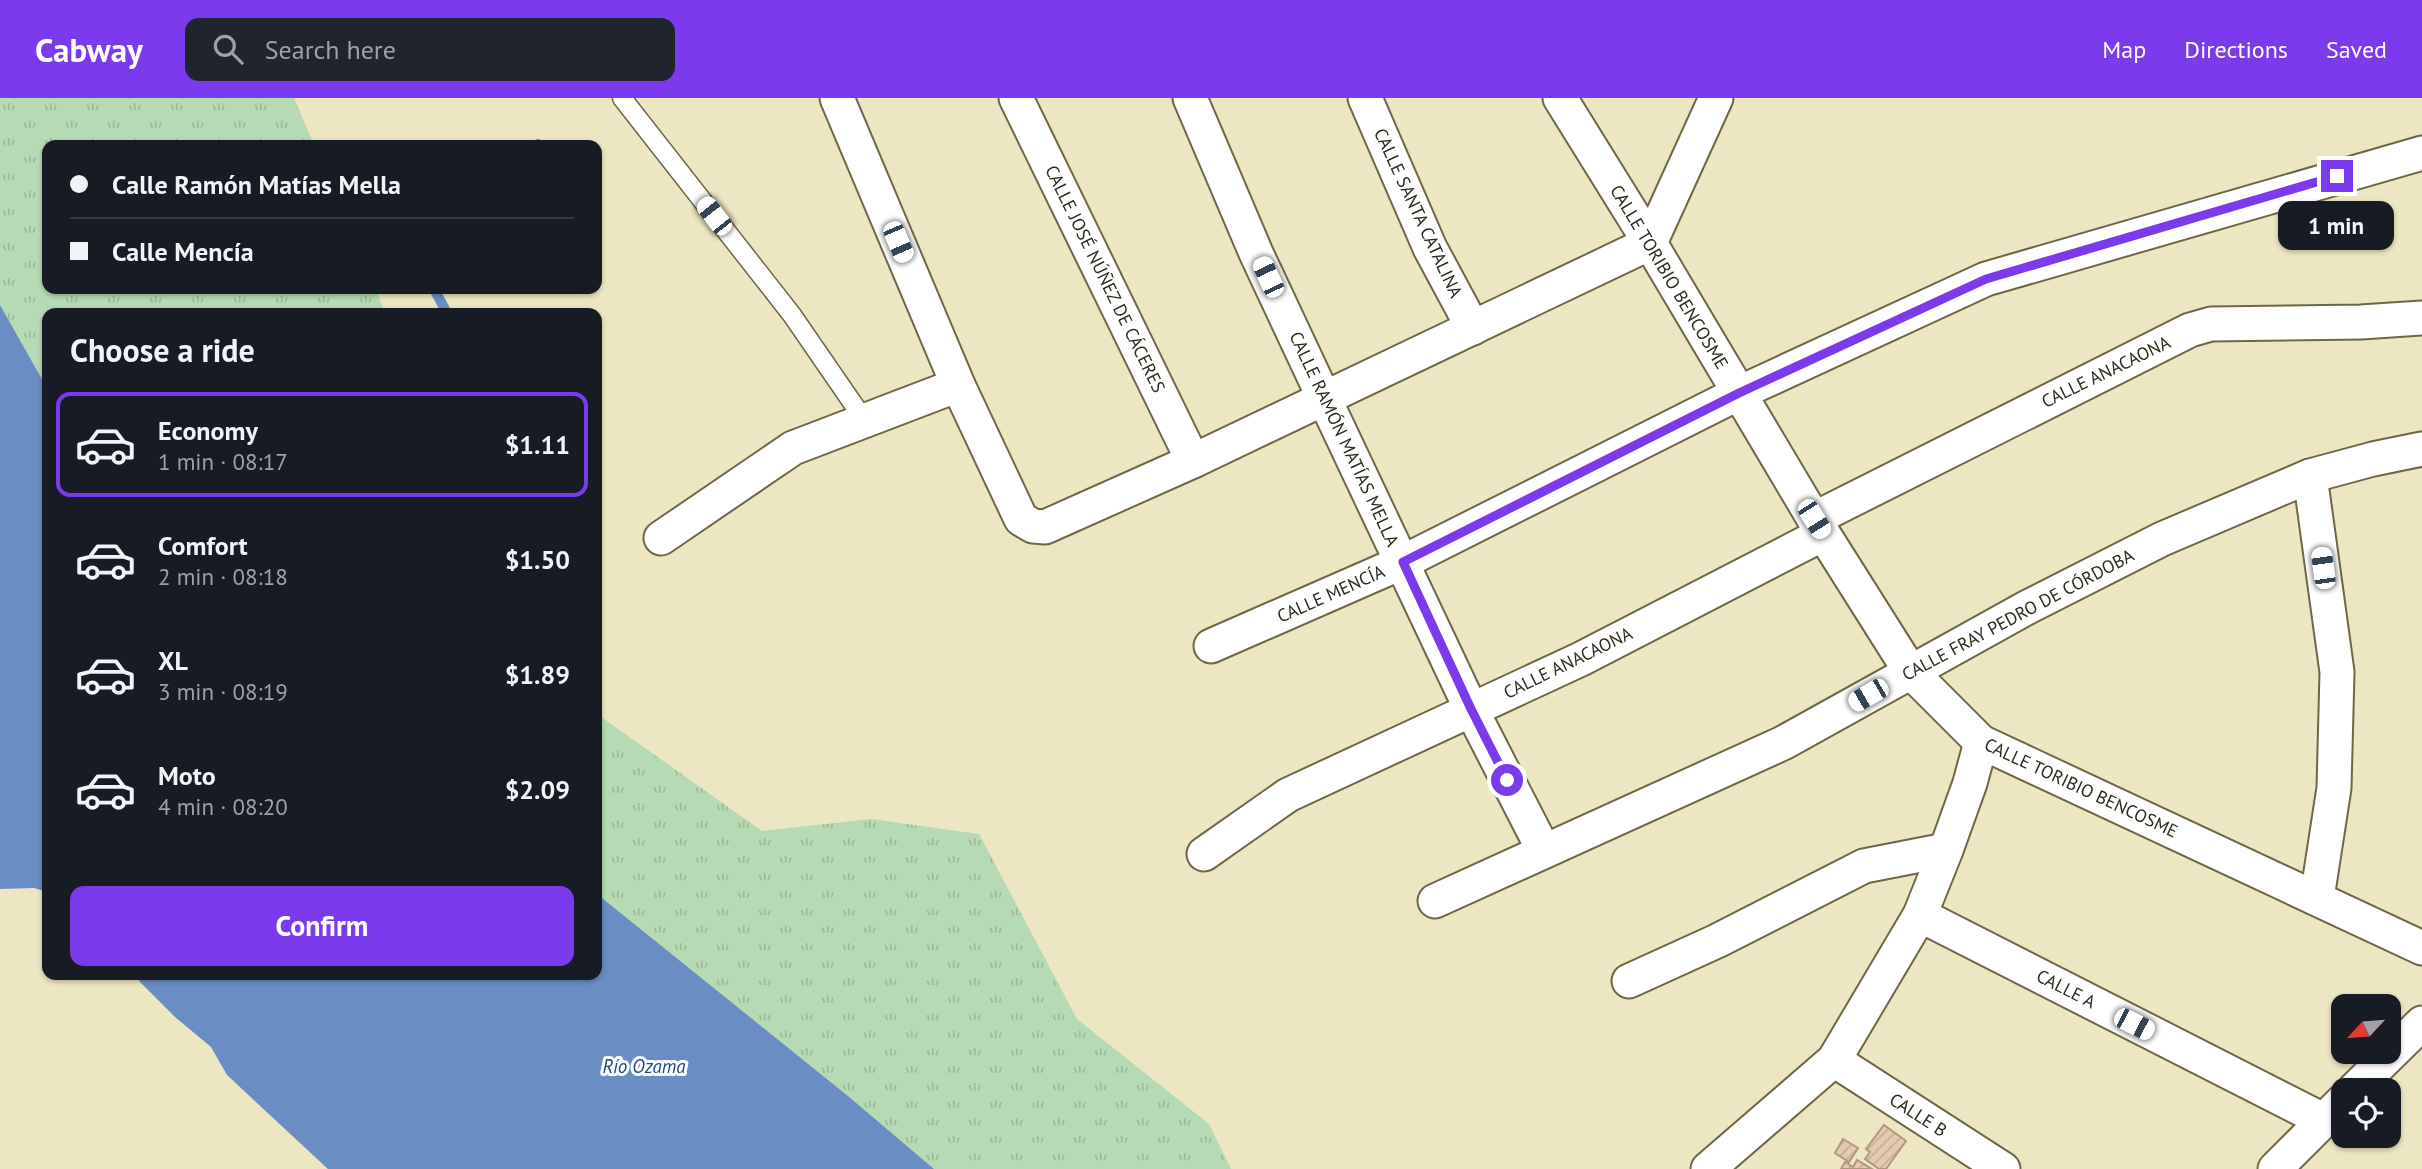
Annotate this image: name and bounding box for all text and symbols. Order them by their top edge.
search box [185,18,675,81]
text: Cabway [35,28,143,71]
icon: search [209,30,247,68]
text: Search here [265,33,396,66]
text: Map [2102,34,2146,65]
text: Directions [2184,34,2288,65]
text: Saved [2326,34,2387,65]
street label: CALLE SANTA CATALINA [1369,124,1468,302]
route end [2321,160,2353,192]
street label: CALLE JOSÉ NÚÑEZ DE CÁCERES [1040,161,1171,396]
text: Calle Ramón Matías Mella [112,168,401,201]
street label: CALLE TORIBIO BENCOSME [1605,180,1734,373]
car [693,193,736,239]
callout: 1 min [2279,200,2395,250]
text: 1 min [2308,211,2364,240]
car [881,219,916,265]
text: Calle Mencía [112,235,254,268]
car [1250,254,1287,300]
street label: CALLE RAMÓN MATÍAS MELLA [1284,328,1405,550]
text: Choose a ride [70,329,255,371]
street label: CALLE ANACAONA [2038,330,2174,413]
icon: car [74,413,137,476]
text: Economy [158,414,258,447]
text: $1.11 [505,428,570,461]
text: 1 min · 08:17 [158,447,288,476]
car [1794,496,1835,542]
icon: car [74,528,137,591]
text: Comfort [158,529,248,562]
text: $1.50 [505,543,570,576]
street label: CALLE FRAY PEDRO DE CÓRDOBA [1898,543,2138,686]
car [2310,546,2337,590]
street label: CALLE MENCÍA [1273,559,1389,628]
text: 2 min · 08:18 [158,562,288,591]
street label: CALLE ANACAONA [1500,621,1636,704]
icon: car [74,643,137,706]
text: XL [158,644,188,677]
text: $1.89 [505,658,570,691]
car [1845,675,1892,715]
text: 3 min · 08:19 [158,677,288,706]
street label: CALLE TORIBIO BENCOSME [1981,733,2182,843]
icon: car [74,758,137,821]
text: Moto [158,759,216,792]
route start [1491,764,1523,796]
text: $2.09 [505,773,570,806]
text: 4 min · 08:20 [158,792,288,821]
button: Confirm [70,886,574,966]
street label: CALLE A [2033,964,2100,1013]
north arrow [2331,994,2401,1064]
map controls [2331,994,2401,1148]
car [2111,1005,2158,1043]
water label: Río Ozama [602,1054,686,1078]
button: locate [2331,1078,2401,1148]
street label: CALLE B [1885,1088,1951,1142]

